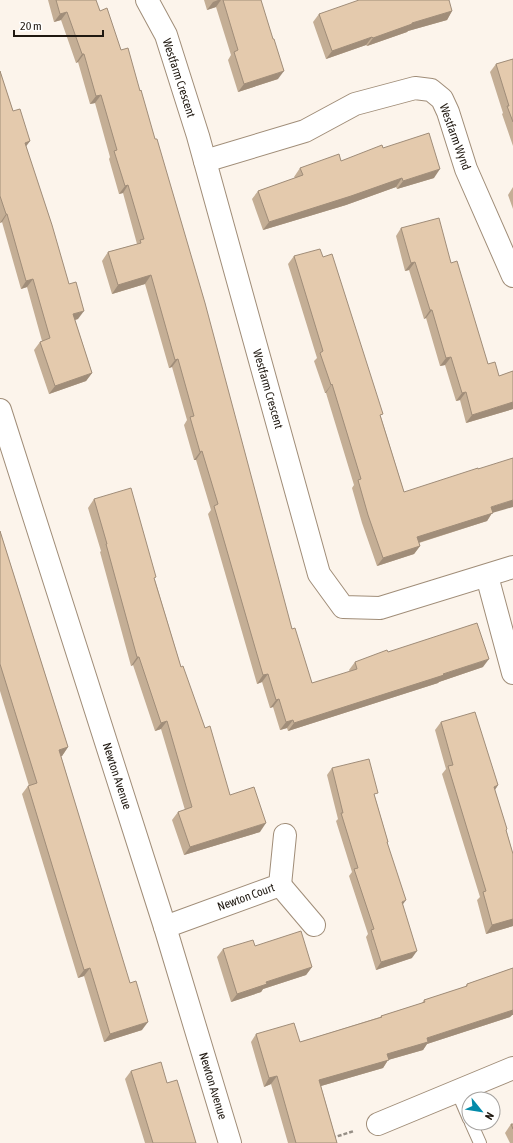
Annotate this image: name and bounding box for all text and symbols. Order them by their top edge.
scale bar [14,12,103,38]
text: 20 m [20,19,42,33]
street label: Westfarm Crescent [160,37,198,120]
street label: Westfarm Wynd [437,102,473,172]
street label: Westfarm Crescent [250,348,286,431]
street label: Newton Avenue [100,741,134,811]
street label: Newton Court [216,880,277,914]
street label: Newton Avenue [196,1051,230,1121]
north arrow [461,1091,501,1131]
text: N [483,1110,496,1122]

